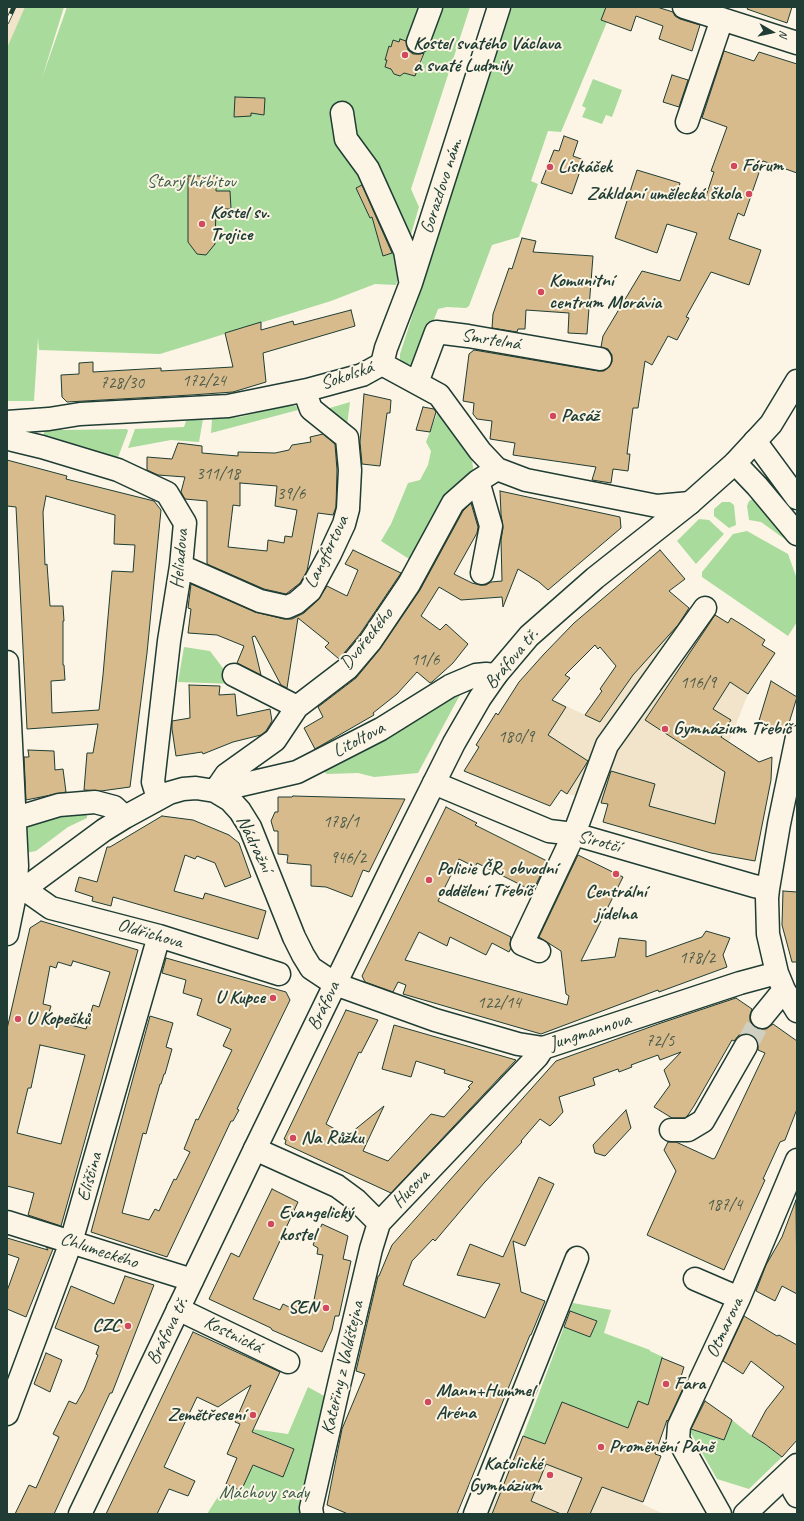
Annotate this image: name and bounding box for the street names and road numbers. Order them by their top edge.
street label: Gorazdovo nám. [416,135,468,237]
street label: Smrtelná [460,324,522,356]
street label: Sokolská [318,356,376,396]
street label: Langfortova [300,512,354,592]
street label: Heliadova [166,528,194,590]
street label: Dvořeckého [335,603,399,675]
street label: Bráfova tř. [480,624,544,694]
street label: Litoltova [329,717,389,763]
street label: Nádražní [231,812,277,876]
street label: Sirotčí [575,825,623,859]
street label: Oldřichova [115,914,185,954]
street label: Bráfova [303,978,345,1034]
street label: Jungmannova [546,1008,634,1056]
street label: Eliščina [72,1150,108,1204]
street label: Husova [387,1165,435,1213]
street label: Chlumeckého [57,1228,141,1274]
street label: Bráfova tř. [142,1293,194,1369]
street label: Otmarova [701,1294,749,1362]
street label: Kateřiny z Valdštejna [317,1299,369,1437]
street label: Kostnická [200,1311,266,1359]

